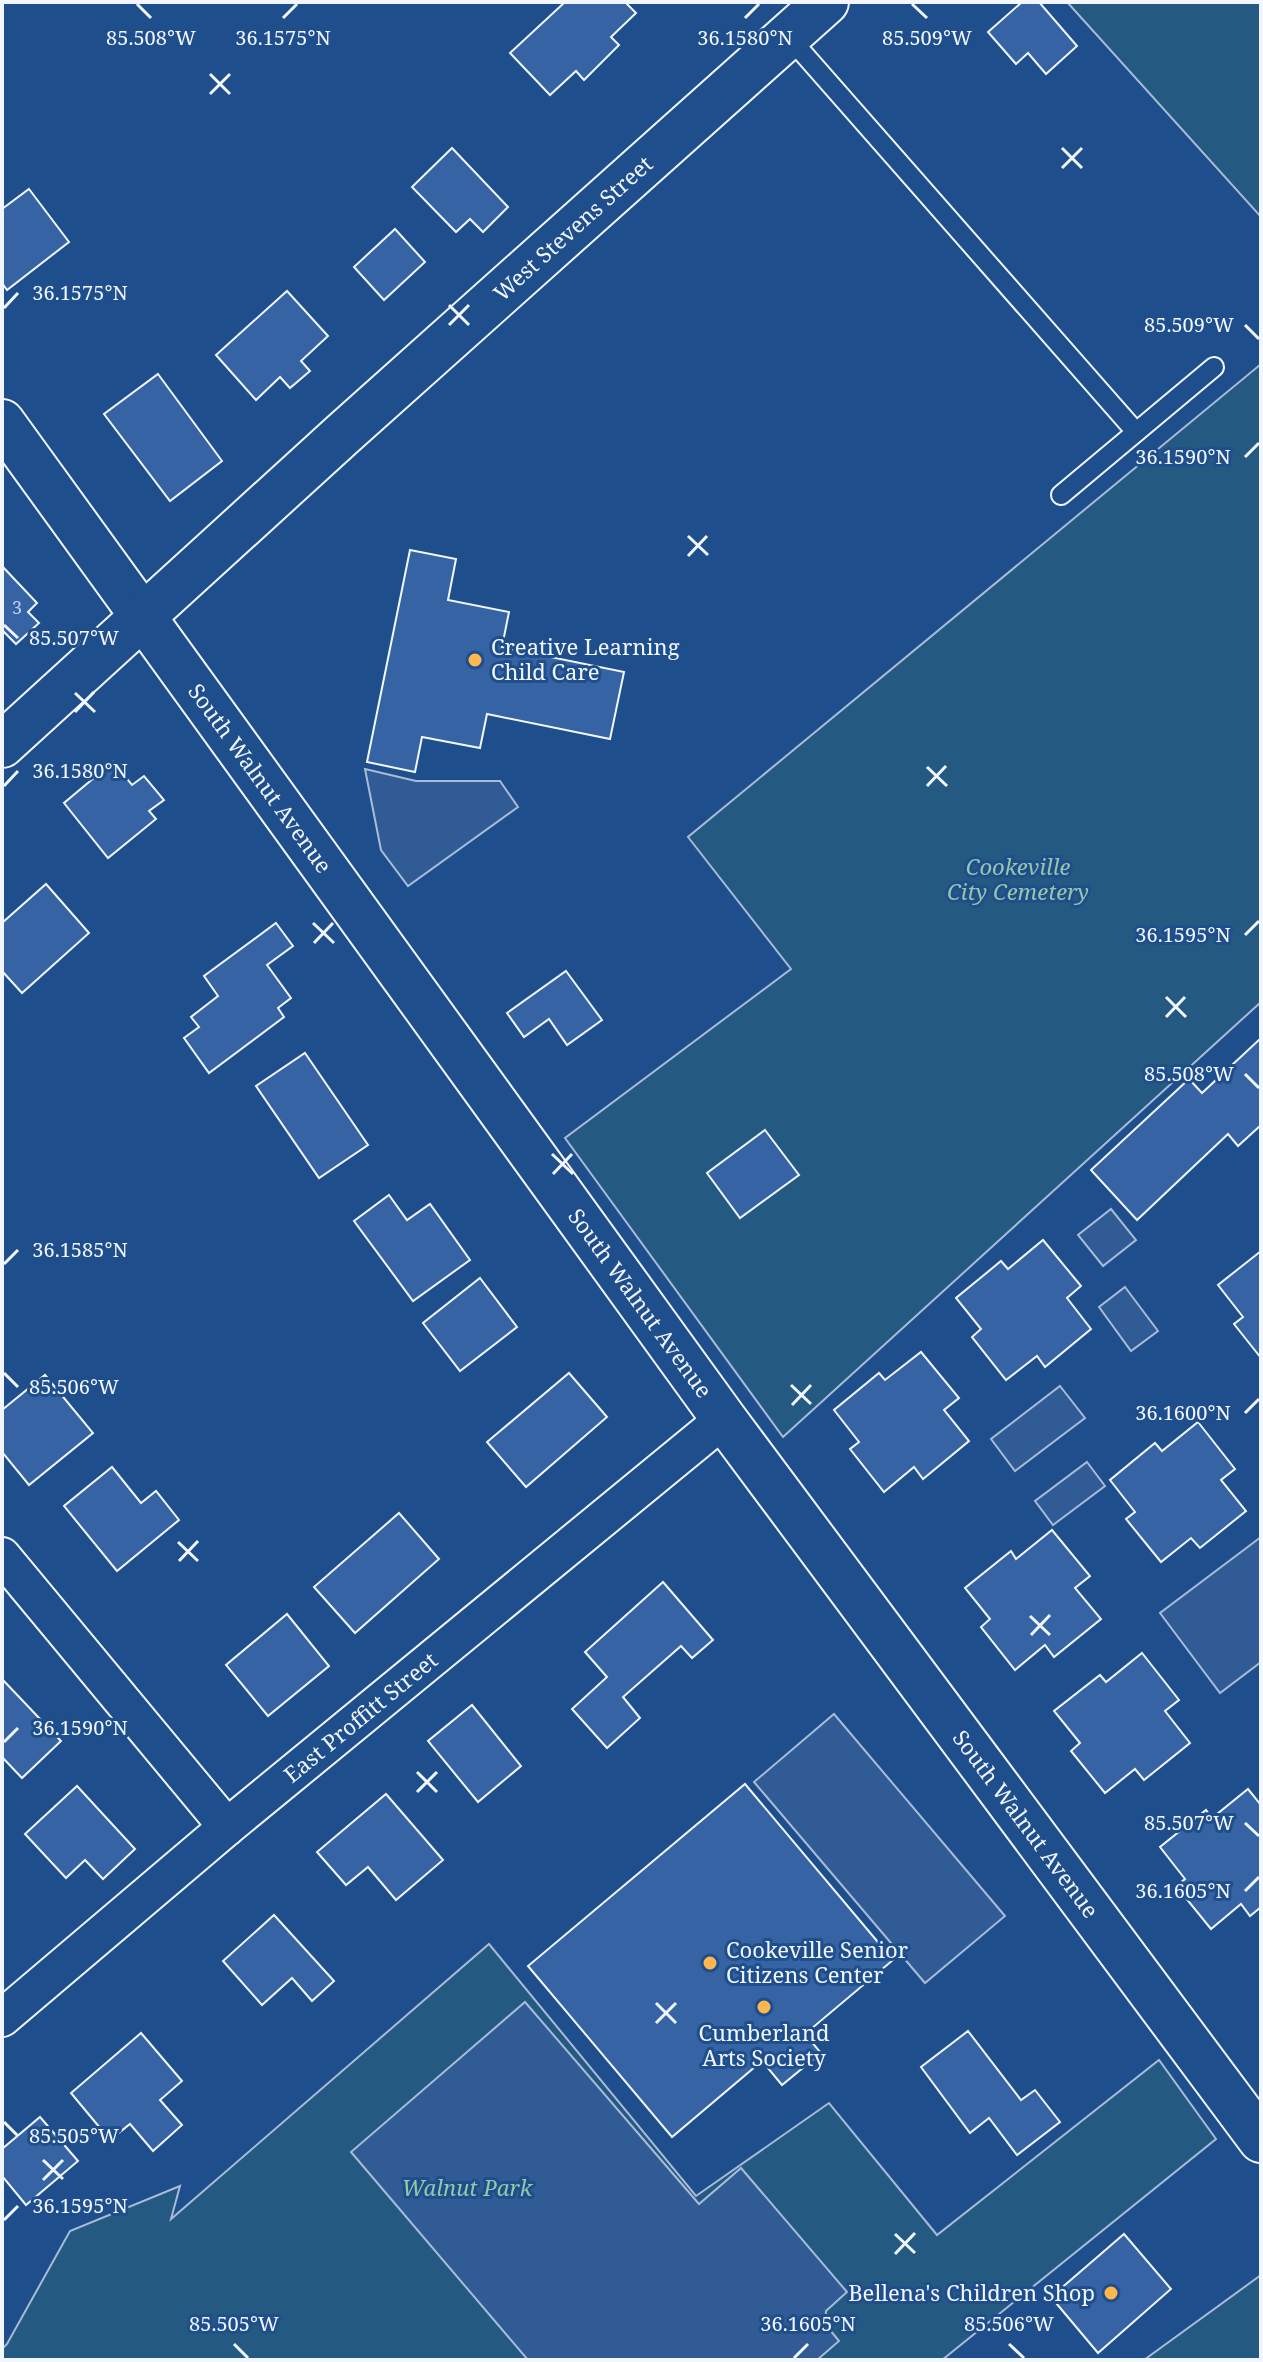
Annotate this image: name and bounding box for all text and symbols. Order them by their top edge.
text: 85.508°W [106,24,196,51]
text: 36.1575°N [235,24,331,51]
text: 36.1580°N [697,24,793,51]
text: 85.509°W [882,24,972,51]
street label: West Stevens Street [486,148,659,307]
text: 36.1575°N [32,279,128,306]
text: 85.509°W [1144,311,1234,338]
text: 36.1590°N [1135,443,1231,470]
house number: 3 [12,595,22,619]
text: 85.507°W [29,624,119,651]
place label: Creative Learning Child Care [491,631,680,686]
marker: Creative Learning Child Care [466,651,484,669]
street label: South Walnut Avenue [182,677,340,879]
text: 36.1580°N [32,757,128,784]
park label: Cookeville City Cemetery [947,851,1089,906]
text: 36.1595°N [1135,921,1231,948]
text: 85.508°W [1144,1060,1234,1087]
street label: South Walnut Avenue [562,1202,720,1403]
text: 36.1585°N [32,1236,128,1263]
text: 85.506°W [29,1373,119,1400]
text: 36.1600°N [1135,1399,1231,1426]
street label: East Proffitt Street [277,1644,443,1789]
text: 36.1590°N [32,1714,128,1741]
street label: South Walnut Avenue [947,1723,1106,1924]
text: 85.507°W [1144,1809,1234,1836]
text: 36.1605°N [1135,1877,1231,1904]
place label: Cookeville Senior Citizens Center [726,1934,909,1989]
marker: Cookeville Senior Citizens Center [701,1954,719,1972]
marker: Cumberland Arts Society [755,1998,773,2016]
place label: Cumberland Arts Society [699,2017,830,2072]
text: 85.505°W [29,2122,119,2149]
park label: Walnut Park [402,2172,534,2202]
text: 36.1595°N [32,2192,128,2219]
place label: Bellena's Children Shop [848,2277,1095,2307]
marker: Bellena's Children Shop [1102,2284,1120,2302]
text: 85.505°W [189,2310,279,2337]
text: 36.1605°N [760,2310,856,2337]
text: 85.506°W [964,2310,1054,2337]

